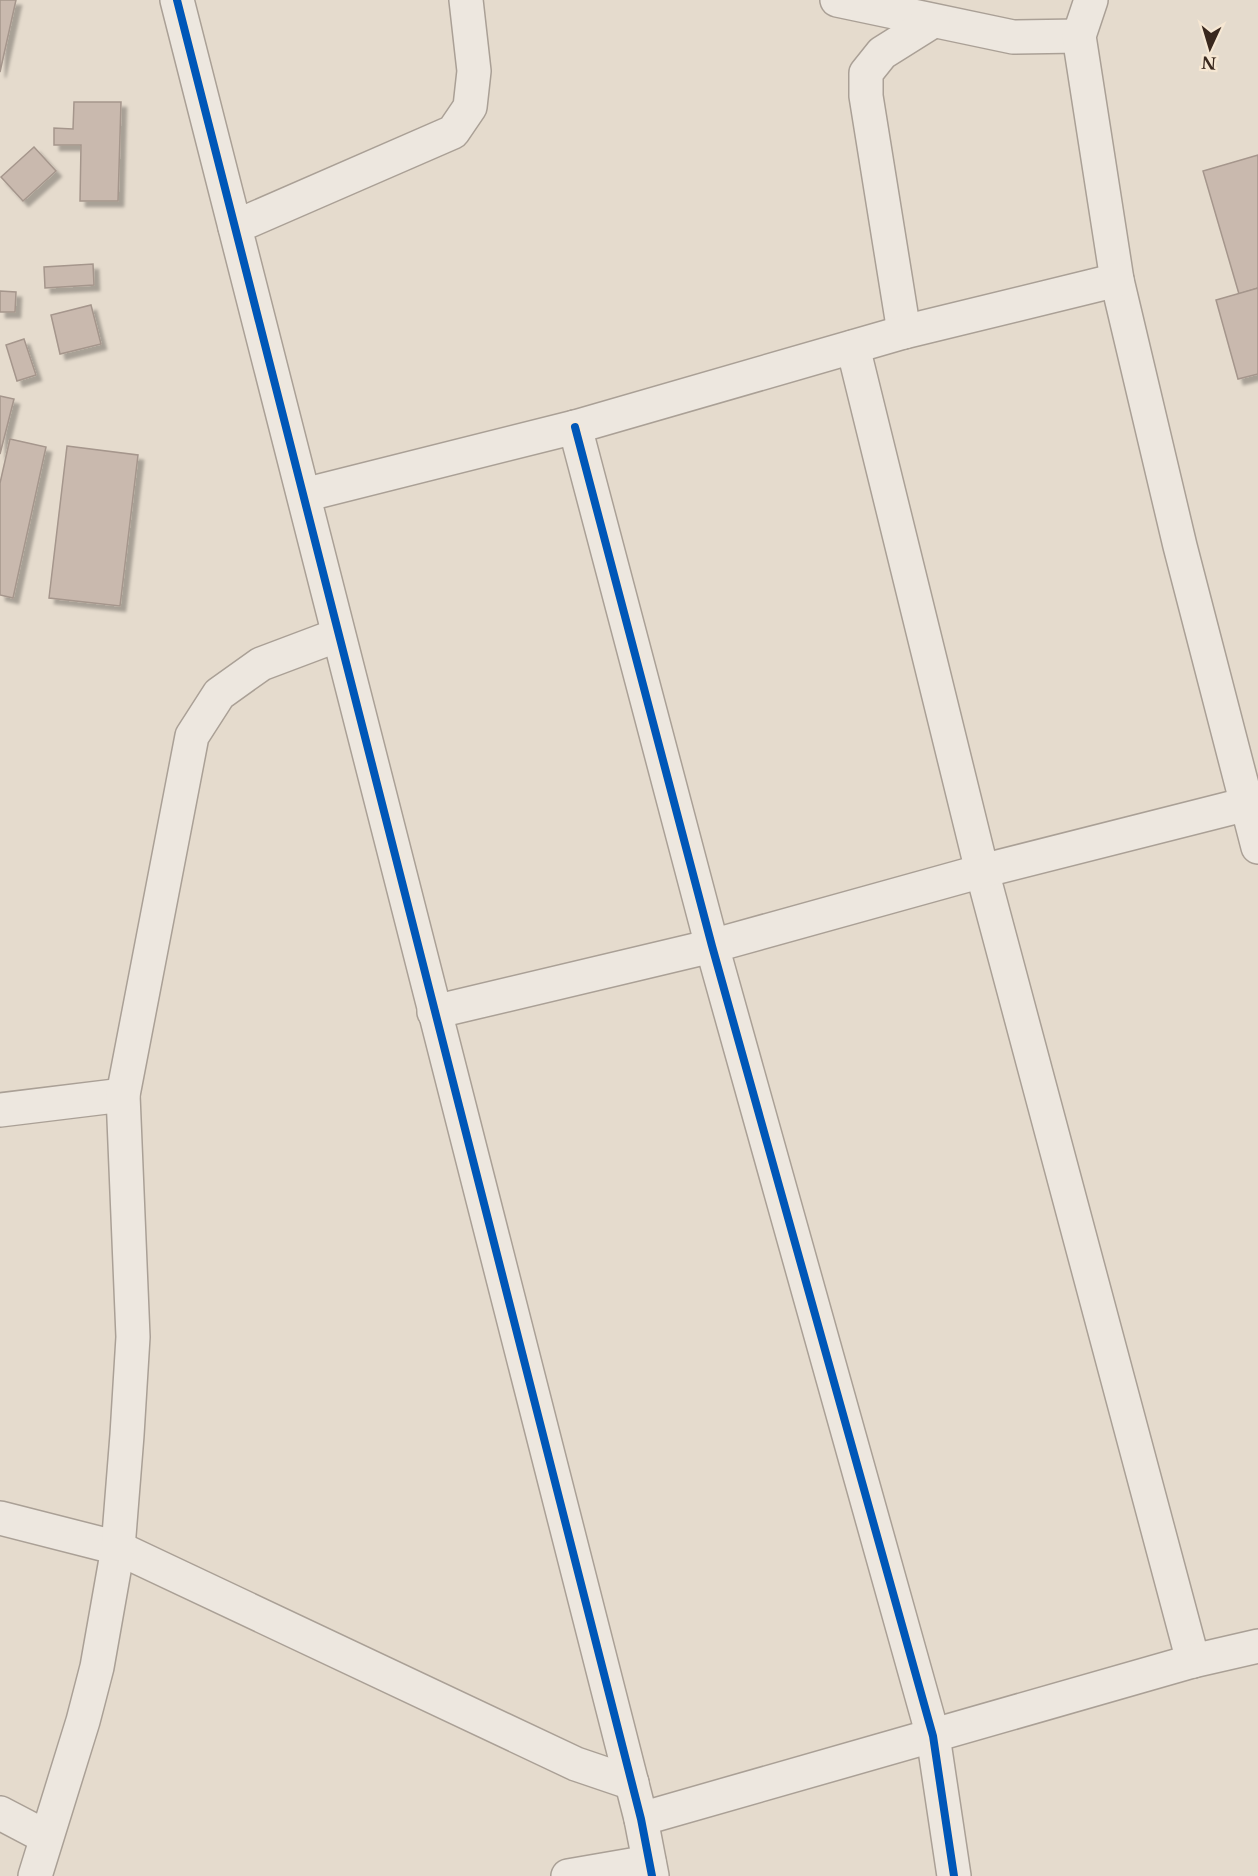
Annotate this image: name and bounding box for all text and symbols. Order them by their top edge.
north arrow [1180,18,1240,78]
text: N [1201,52,1217,73]

